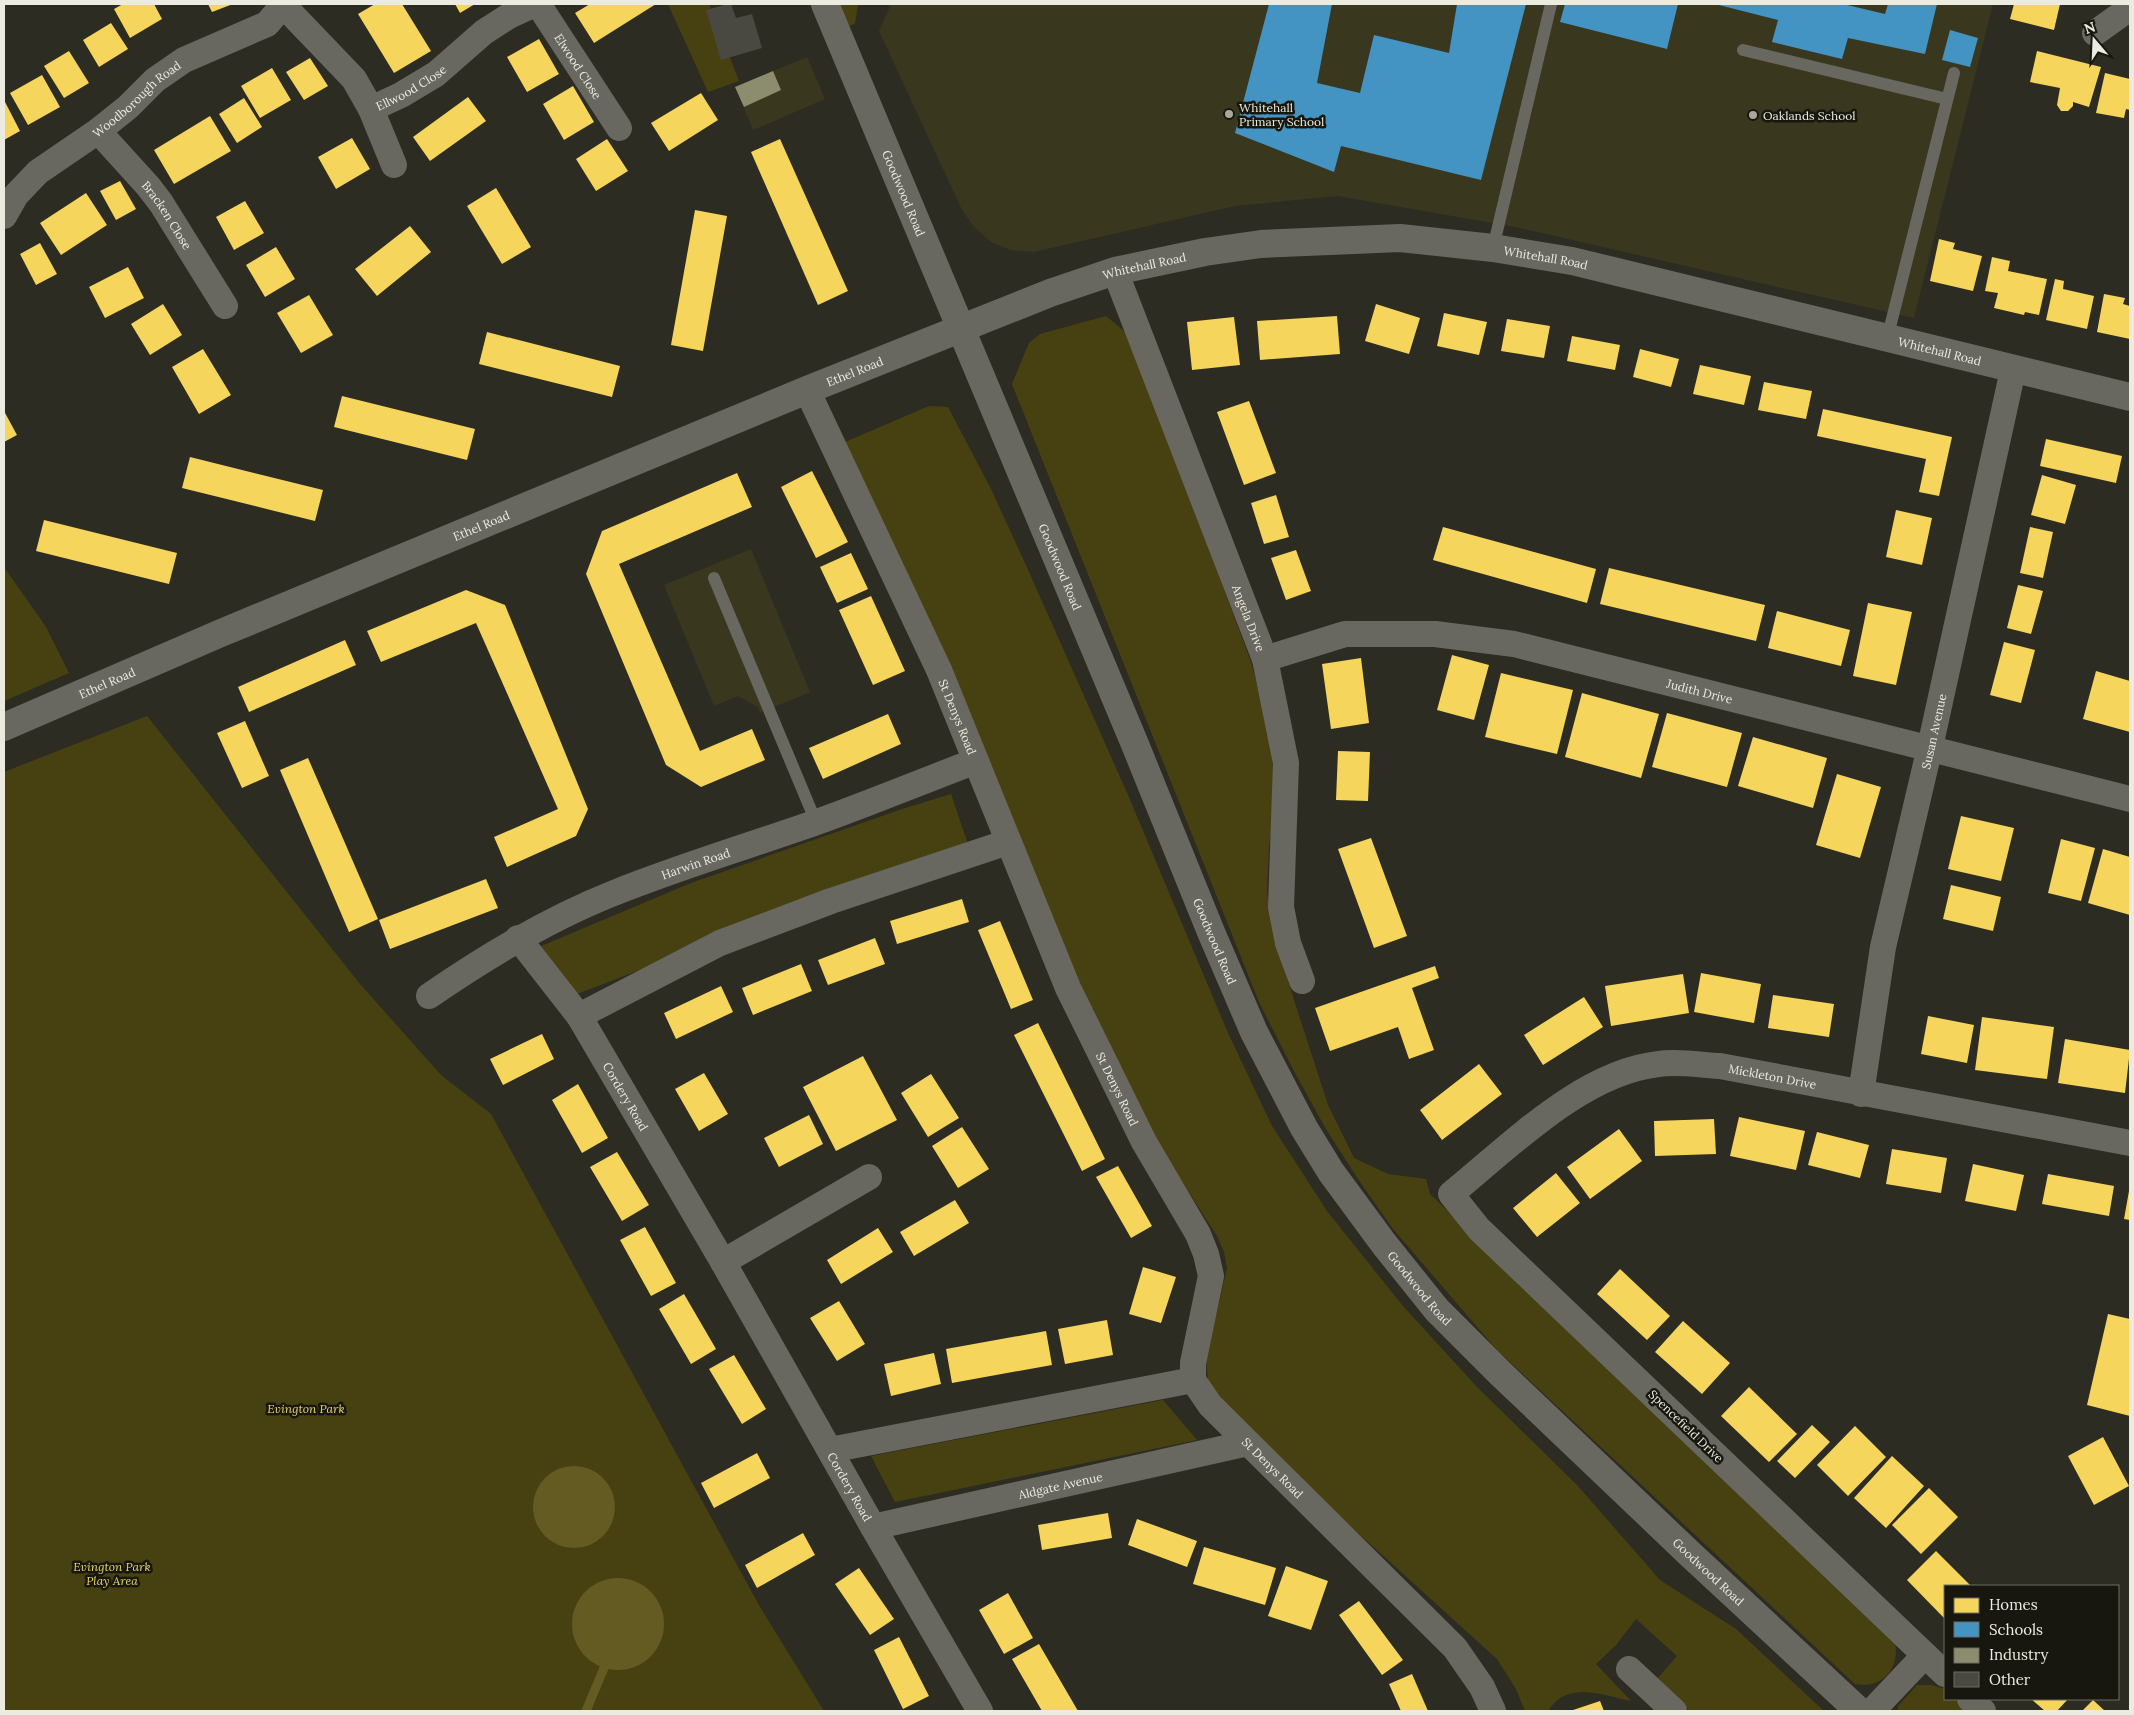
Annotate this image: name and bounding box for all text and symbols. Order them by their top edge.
north arrow [2069,15,2119,65]
text: N [2082,17,2098,38]
street label: Elwood Close [552,30,606,102]
street label: Woodborough Road [89,57,183,140]
street label: Ellwood Close [373,61,449,113]
place label: Whitehall Primary School [1239,100,1324,129]
marker: Whitehall Primary School [1223,108,1235,120]
place label: Oaklands School [1763,108,1855,123]
marker: Oaklands School [1747,109,1759,121]
street label: Goodwood Road [879,148,929,238]
street label: Bracken Close [139,177,196,252]
street label: Whitehall Road [1503,242,1589,272]
street label: Whitehall Road [1101,249,1187,282]
street label: Whitehall Road [1897,333,1983,368]
street label: Ethel Road [824,353,885,389]
street label: Ethel Road [450,507,512,544]
street label: Goodwood Road [1036,521,1085,612]
street label: Angela Drive [1229,581,1269,654]
street label: Ethel Road [76,664,137,701]
street label: Judith Drive [1664,675,1735,706]
street label: St Denys Road [936,677,980,757]
street label: Susan Avenue [1918,692,1949,771]
street label: Harwin Road [659,844,732,882]
street label: Goodwood Road [1190,896,1240,986]
street label: St Denys Road [1093,1049,1142,1128]
street label: Cordery Road [600,1059,652,1133]
street label: Mickleton Drive [1727,1060,1818,1092]
street label: Goodwood Road [1385,1248,1455,1328]
street label: Spencefield Drive [1646,1387,1727,1466]
park label: Evington Park [267,1401,345,1416]
street label: St Denys Road [1239,1434,1307,1501]
street label: Cordery Road [825,1449,876,1524]
street label: Aldgate Avenue [1016,1468,1104,1502]
street label: Goodwood Road [1670,1535,1748,1608]
park label: Evington Park Play Area [73,1559,151,1588]
legend [1944,1585,2119,1700]
text: Homes [1989,1595,2038,1614]
text: Schools [1989,1620,2043,1639]
text: Industry [1989,1645,2048,1664]
text: Other [1989,1670,2031,1689]

